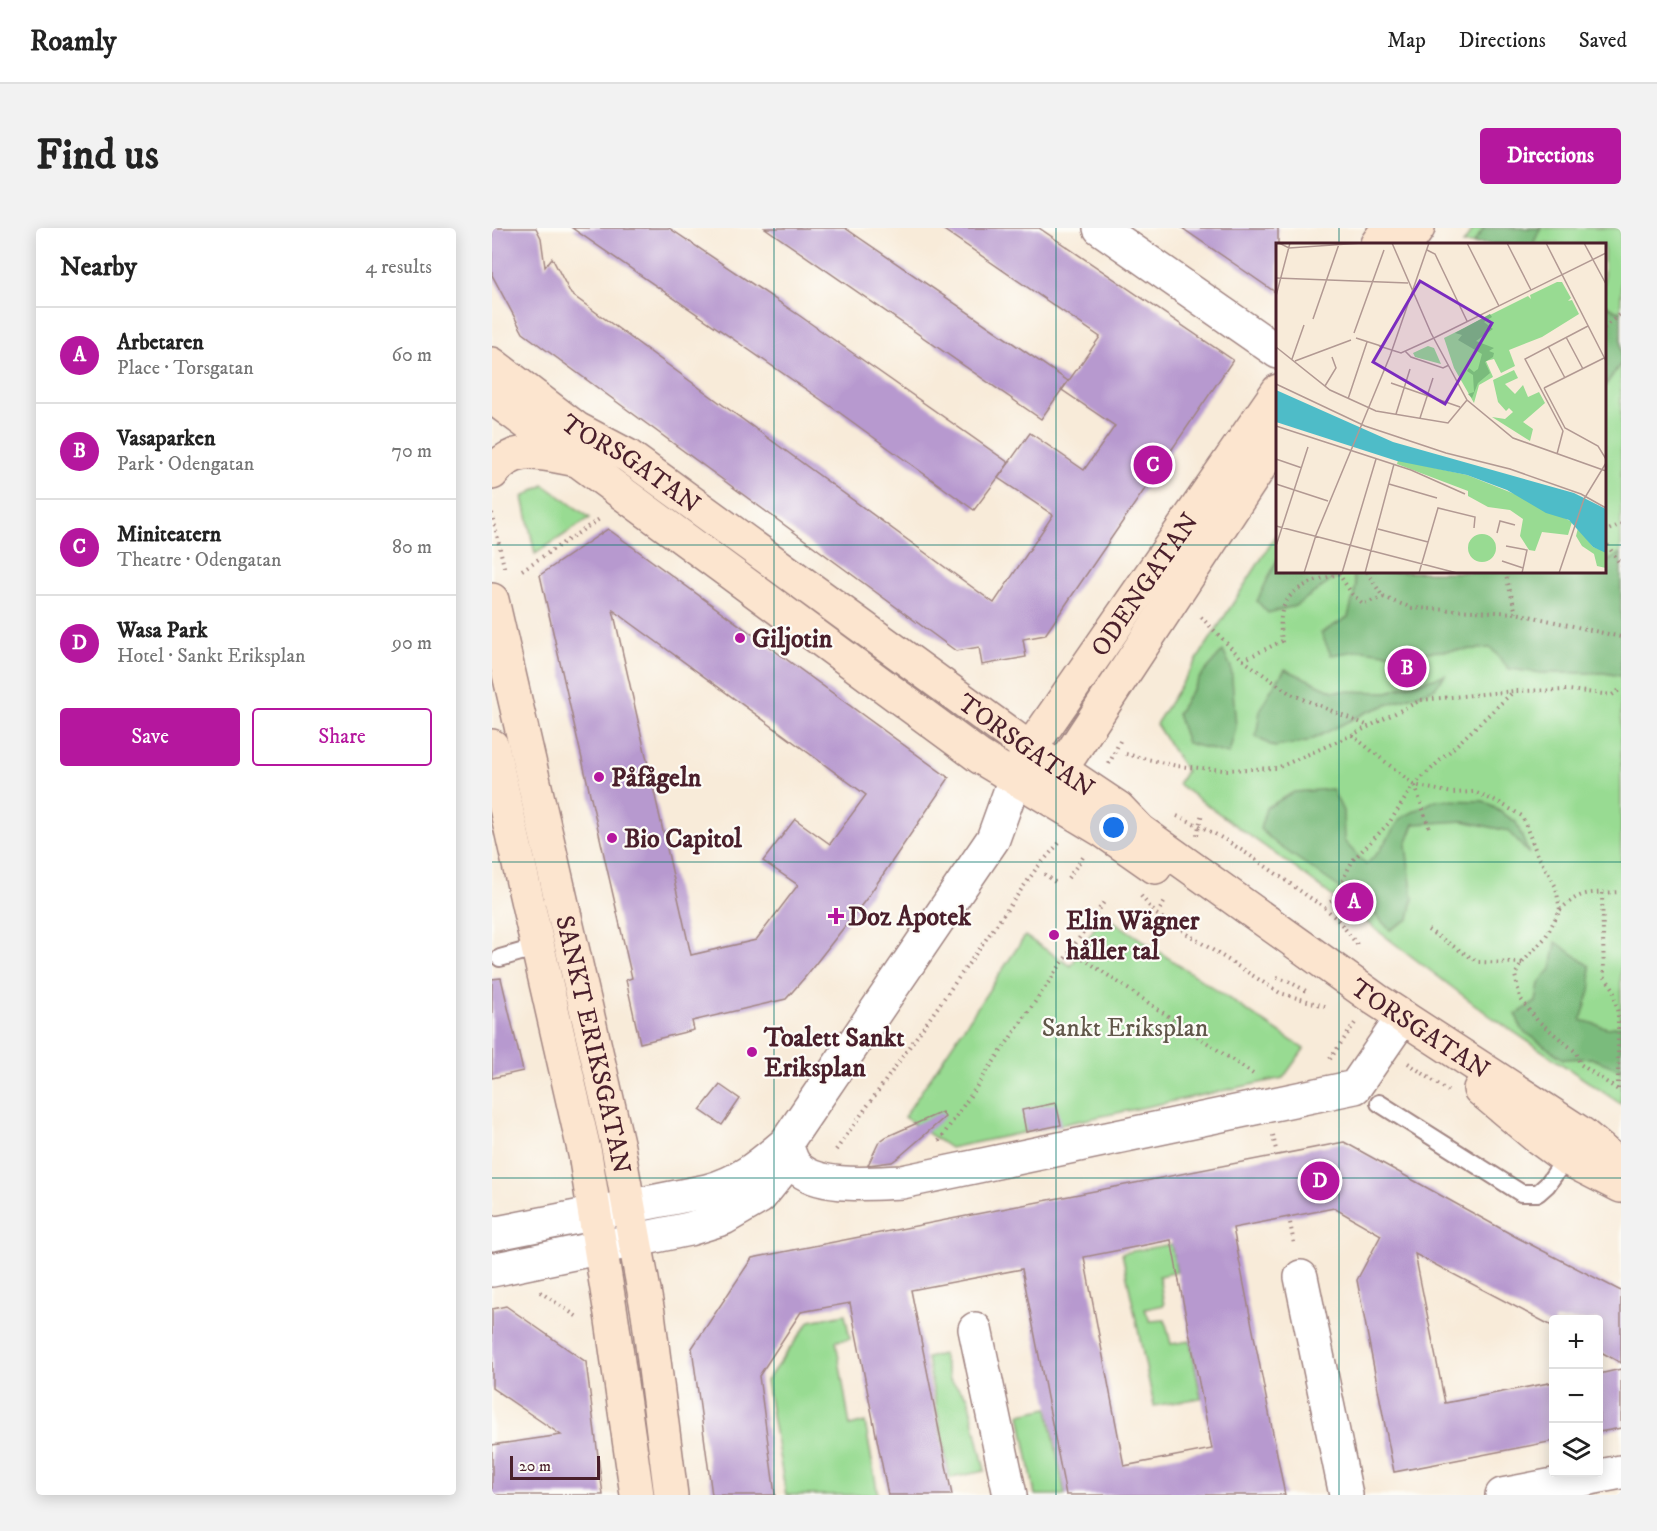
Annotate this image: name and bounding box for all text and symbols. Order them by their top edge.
text: Roamly [30,24,116,59]
text: Map [1387,28,1426,54]
text: Directions [1459,28,1546,54]
text: Saved [1579,28,1627,54]
button: Directions [1480,128,1621,184]
text: Find us [36,130,159,182]
inset map [1276,243,1606,573]
text: Nearby [60,251,137,284]
text: 4 results [365,255,432,280]
text: Arbetaren [117,329,204,356]
text: A [73,343,86,368]
text: 60 m [392,343,432,368]
text: Place · Torsgatan [117,356,254,381]
street label: TORSGATAN [553,407,706,521]
text: Vasaparken [117,425,215,452]
text: B [73,439,86,464]
text: 70 m [391,439,432,464]
pin: C [1134,442,1172,488]
text: Park · Odengatan [117,452,254,477]
street label: ODENGATAN [1084,507,1207,663]
text: Miniteatern [117,521,221,548]
text: C [73,535,86,560]
text: 80 m [392,535,432,560]
text: Theatre · Odengatan [117,548,281,573]
text: Wasa Park [117,617,208,644]
place label: Giljotin [752,623,833,656]
text: D [72,631,87,656]
text: 90 m [392,631,432,656]
marker: Giljotin [733,631,747,645]
text: Hotel · Sankt Eriksplan [117,644,305,669]
pin: B [1388,646,1426,690]
street label: TORSGATAN [951,687,1100,806]
button: Save [60,708,240,766]
button: Share [252,708,432,766]
place label: Påfågeln [611,762,702,795]
marker: Påfågeln [592,770,606,784]
your location [1099,813,1128,842]
place label: Bio Capitol [624,823,743,856]
marker: Bio Capitol [605,831,619,845]
pin: A [1334,880,1374,924]
place label: Doz Apotek [848,901,972,934]
place label: Elin Wägner håller tal [1065,905,1200,968]
marker: Doz Apotek [829,909,843,923]
street label: SANKT ERIKSGATAN [547,912,638,1176]
marker: Elin Wägner håller tal [1047,928,1061,942]
street label: TORSGATAN [1344,972,1496,1087]
park label: Sankt Eriksplan [1042,1012,1209,1045]
place label: Toalett Sankt Eriksplan [763,1022,905,1085]
marker: Toalett Sankt Eriksplan [745,1045,759,1059]
pin: D [1300,1158,1340,1204]
map controls [1549,1315,1603,1477]
button: + [1549,1315,1603,1369]
button: − [1549,1369,1603,1423]
button: layers [1549,1423,1603,1477]
scale bar [510,1453,600,1480]
text: 20 m [519,1456,551,1476]

